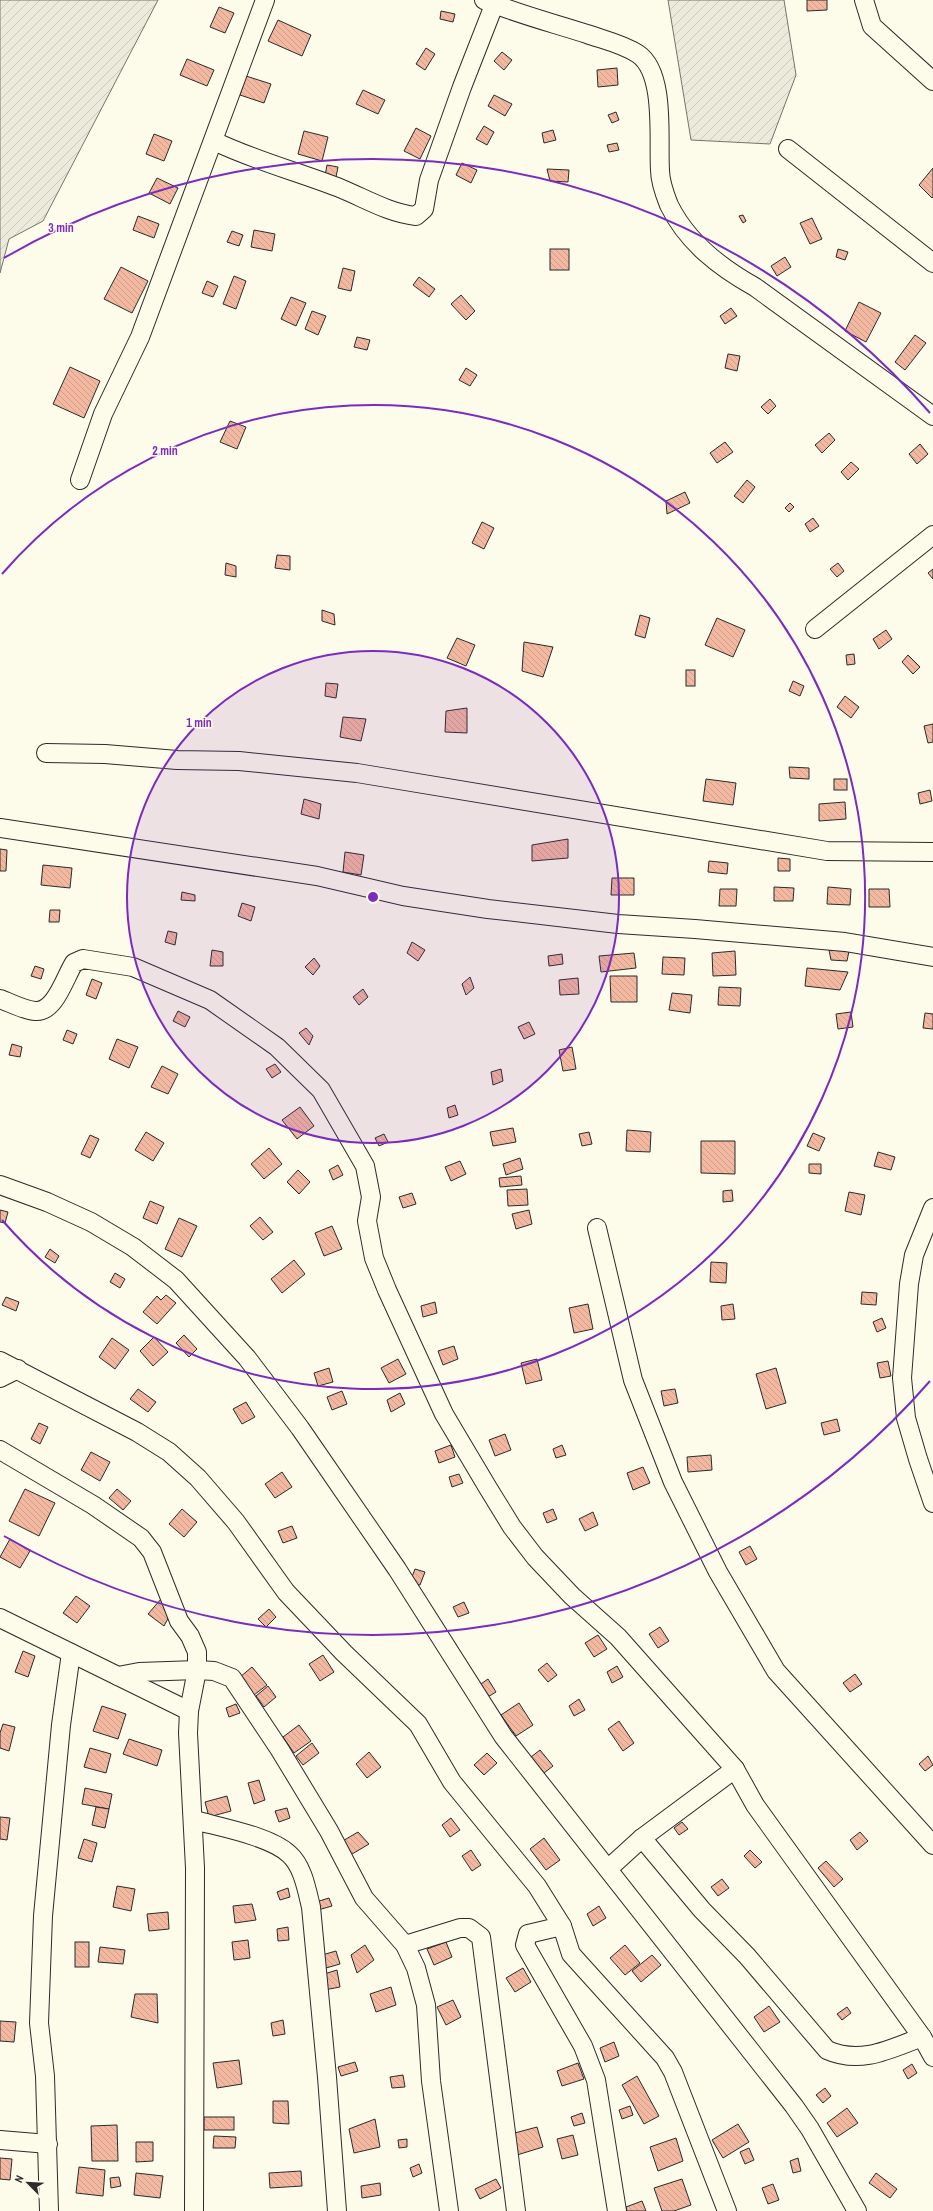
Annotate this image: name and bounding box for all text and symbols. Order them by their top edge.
text: 3 min [48,220,74,236]
text: 2 min [152,443,178,459]
text: 1 min [186,715,212,731]
centre of rings [366,890,380,904]
north arrow [8,2163,48,2203]
text: N [11,2173,27,2185]

